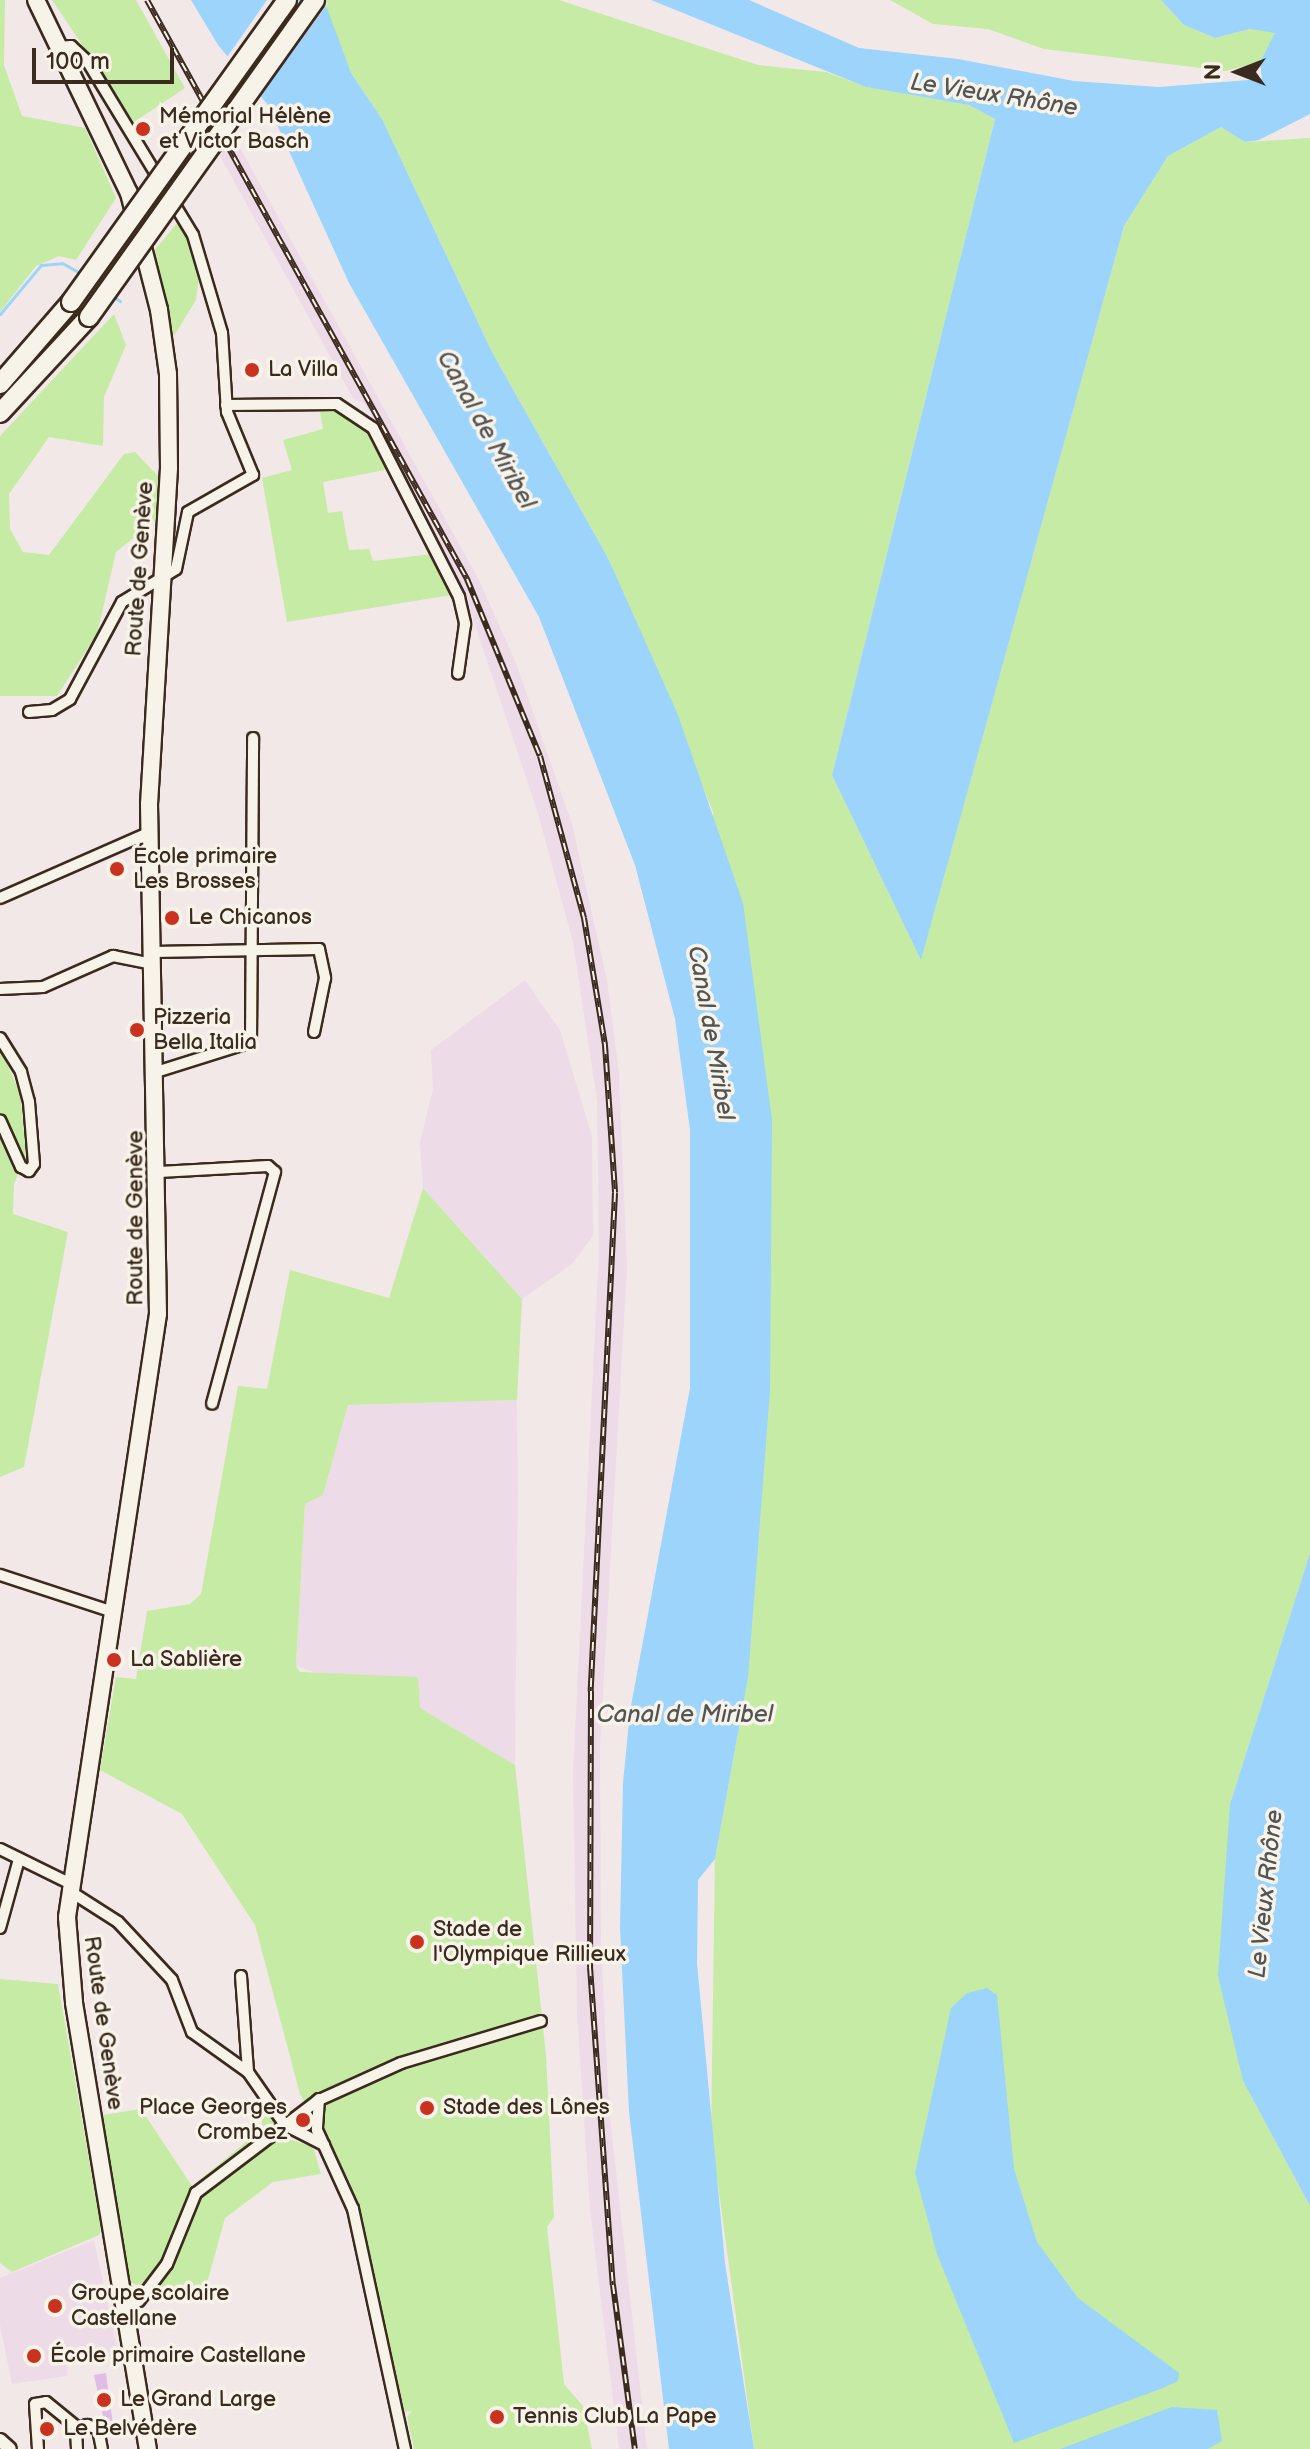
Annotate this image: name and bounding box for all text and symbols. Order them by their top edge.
scale bar [36,32,178,82]
north arrow [1198,32,1278,112]
text: 100 m [46,47,110,76]
text: N [1200,64,1227,80]
water label: Le Vieux Rhône [908,68,1080,122]
place label: Mémorial Hélène et Victor Basch [159,103,331,154]
marker: Mémorial Hélène et Victor Basch [134,120,152,138]
water label: Canal de Miribel [431,346,541,514]
place label: La Villa [268,357,339,383]
marker: La Villa [243,361,261,379]
street label: Route de Genève [121,481,159,657]
place label: École primaire Les Brosses [133,843,277,894]
marker: École primaire Les Brosses [108,860,126,878]
place label: Le Chicanos [188,905,312,931]
marker: Le Chicanos [163,909,181,927]
water label: Canal de Miribel [681,943,741,1123]
place label: Pizzeria Bella Italia [153,1004,257,1056]
marker: Pizzeria Bella Italia [128,1021,146,1039]
street label: Route de Genève [123,1130,149,1306]
place label: La Sablière [130,1647,242,1673]
marker: La Sablière [105,1651,123,1669]
water label: Canal de Miribel [597,1701,773,1729]
water label: Le Vieux Rhône [1243,1808,1289,1980]
place label: Stade de l'Olympique Rillieux [433,1916,626,1968]
marker: Stade de l'Olympique Rillieux [408,1933,426,1951]
street label: Route de Genève [78,1934,128,2112]
place label: Place Georges Crombez [139,2094,287,2146]
place label: Stade des Lônes [443,2095,610,2121]
marker: Stade des Lônes [418,2099,436,2117]
marker: Place Georges Crombez [294,2111,312,2129]
place label: Groupe scolaire Castellane [71,2280,229,2332]
marker: Groupe scolaire Castellane [46,2297,64,2315]
place label: École primaire Castellane [50,2343,306,2369]
marker: École primaire Castellane [25,2347,43,2365]
place label: Le Grand Large [120,2387,276,2413]
marker: Le Grand Large [95,2391,113,2409]
place label: Tennis Club La Pape [513,2404,716,2430]
marker: Tennis Club La Pape [488,2408,506,2426]
place label: Le Belvédère [63,2416,197,2442]
marker: Le Belvédère [38,2420,56,2438]

